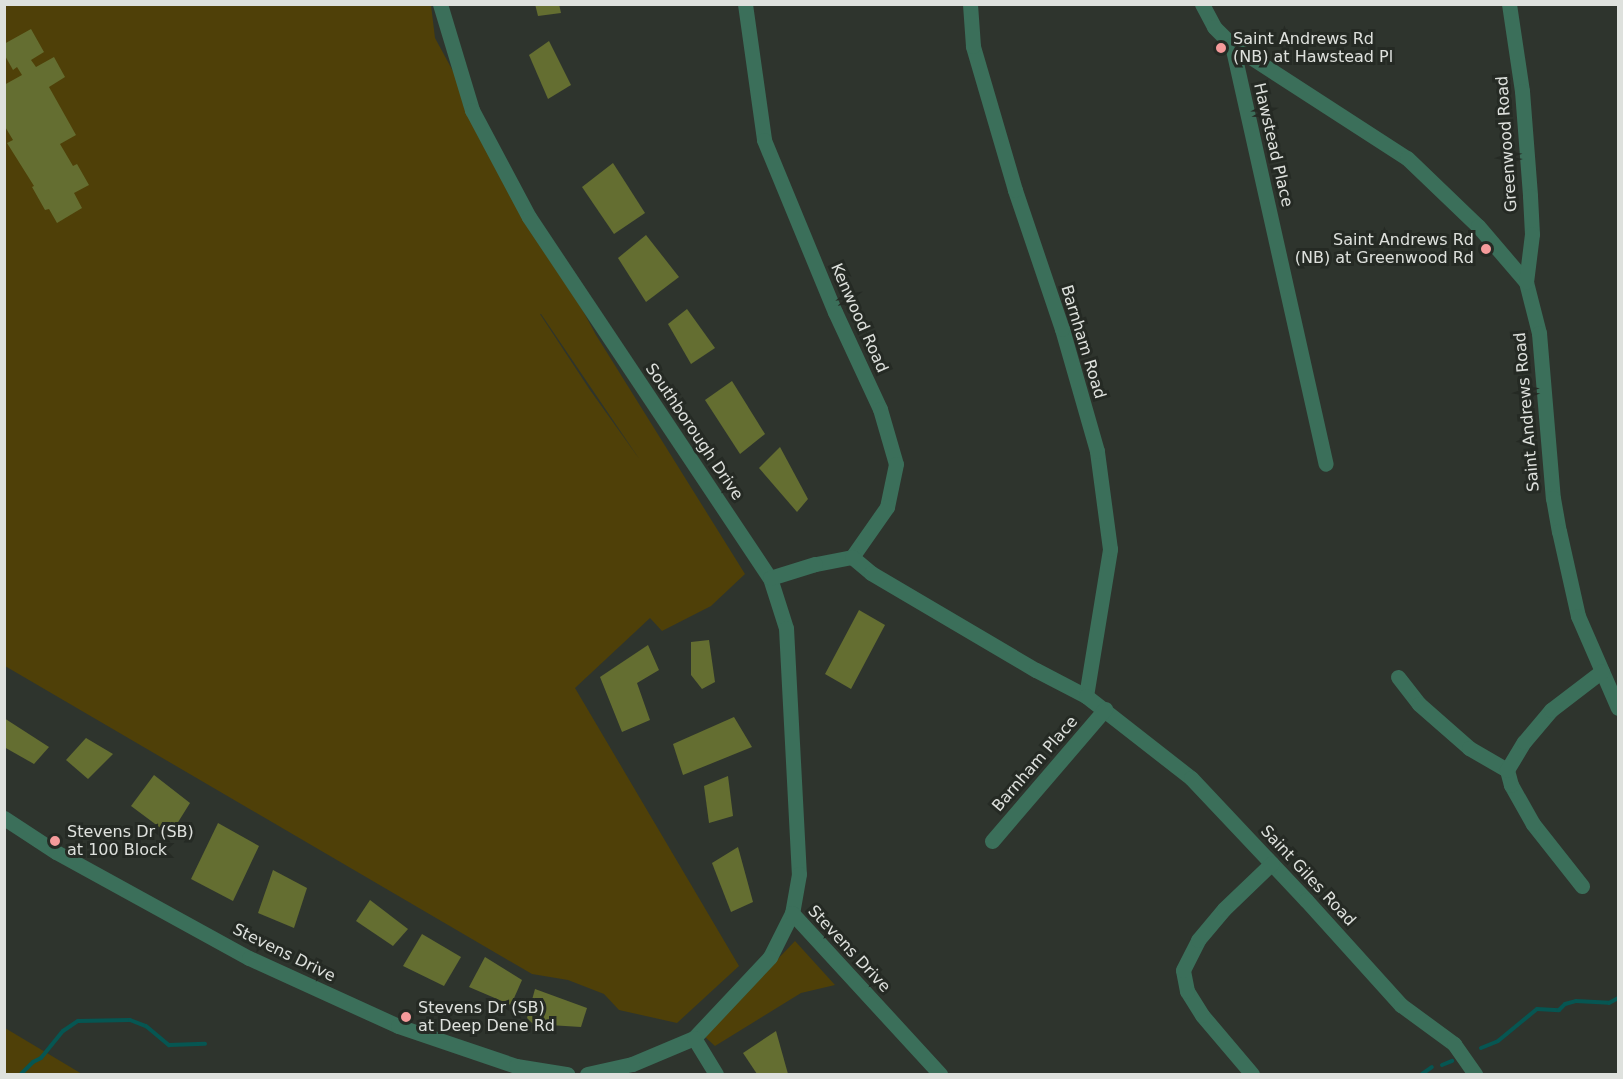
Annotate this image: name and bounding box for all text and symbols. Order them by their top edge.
place label: Saint Andrews Rd (NB) at Hawstead Pl [1233,29,1393,67]
marker: Saint Andrews Rd (NB) at Hawstead Pl [1214,41,1228,55]
street label: Greenwood Road [1493,75,1521,213]
street label: Hawstead Place [1249,81,1297,209]
place label: Saint Andrews Rd (NB) at Greenwood Rd [1295,230,1474,268]
marker: Saint Andrews Rd (NB) at Greenwood Rd [1479,242,1493,256]
street label: Kenwood Road [826,260,892,376]
street label: Barnham Road [1057,283,1109,401]
street label: Saint Andrews Road [1510,332,1544,492]
street label: Southborough Drive [641,360,747,504]
street label: Barnham Place [988,712,1082,816]
place label: Stevens Dr (SB) at 100 Block [67,822,194,860]
street label: Saint Giles Road [1256,822,1360,930]
marker: Stevens Dr (SB) at 100 Block [48,834,62,848]
street label: Stevens Drive [804,902,894,996]
street label: Stevens Drive [230,920,338,986]
place label: Stevens Dr (SB) at Deep Dene Rd [418,998,555,1036]
marker: Stevens Dr (SB) at Deep Dene Rd [399,1010,413,1024]

